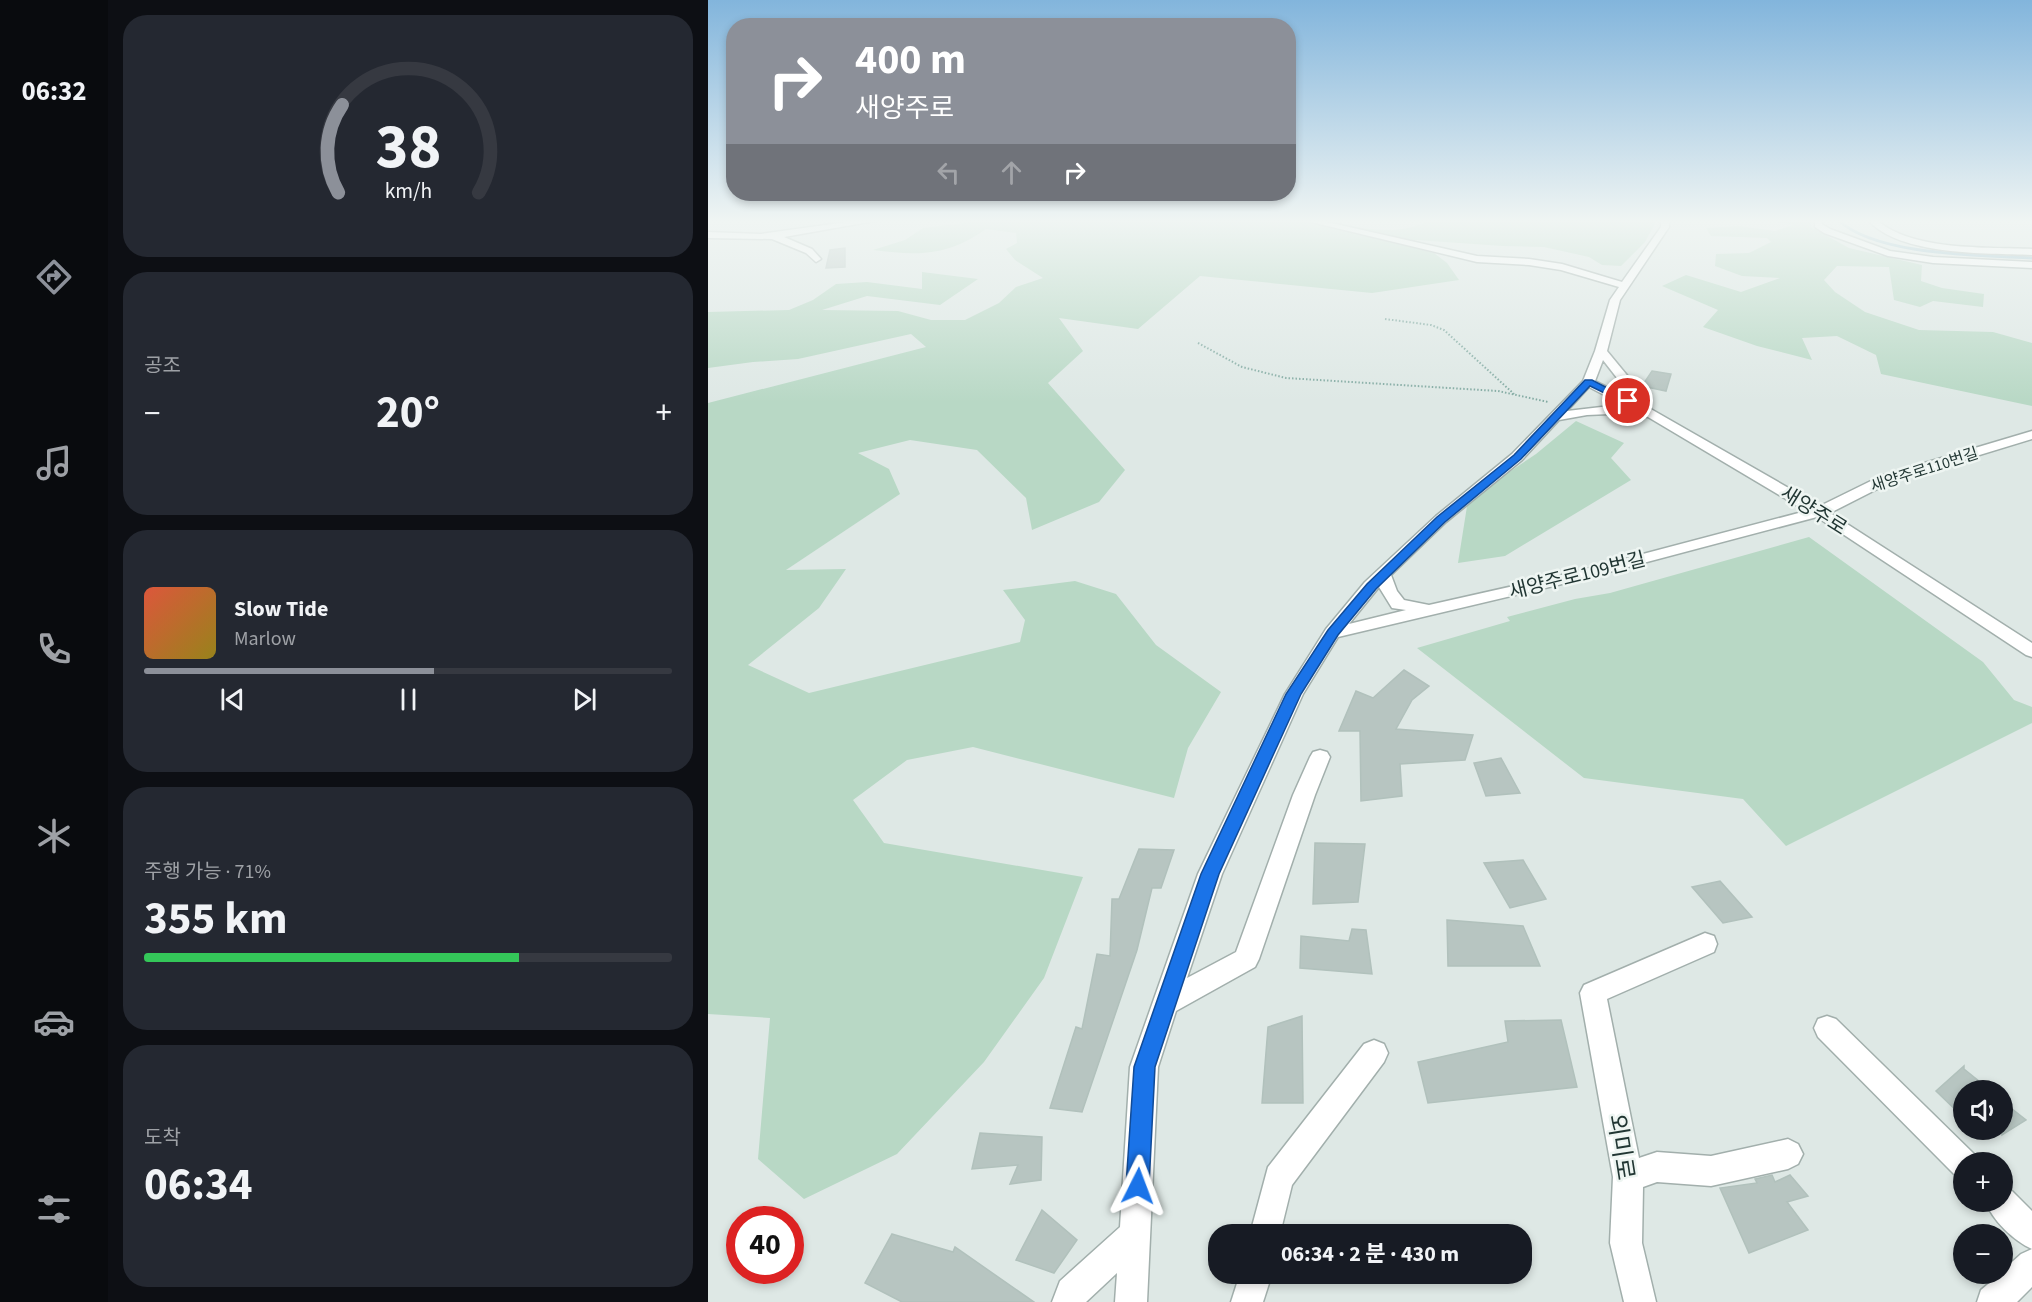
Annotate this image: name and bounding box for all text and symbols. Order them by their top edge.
text: 400 m [855,30,966,90]
icon: right [756,42,834,120]
text: 06:32 [21,72,87,111]
text: 새양주로 [855,89,954,128]
text: 38 [375,103,441,192]
icon: left [932,156,965,189]
icon: ahead [995,156,1028,189]
icon: right [1058,156,1091,189]
text: km/h [384,177,432,208]
icon: directions [33,256,75,298]
text: 공조 [144,352,181,380]
pin [1602,375,1653,426]
text: 20° [376,381,440,445]
icon: arrive [1611,384,1644,417]
text: − [144,390,160,437]
text: + [656,390,672,437]
icon: music [33,442,75,484]
street label: 새양주로110번길 [1868,442,1981,498]
street label: 새양주로 [1775,479,1852,542]
street label: 새양주로109번길 [1506,545,1649,607]
text: Slow Tide [234,593,328,625]
text: Marlow [234,625,296,653]
icon: phone [33,628,75,670]
icon: previous [216,683,249,716]
icon: pause [392,683,425,716]
icon: next [568,683,601,716]
icon: climate [33,815,75,857]
text: 주행 가능 · 71% [144,858,271,886]
text: 355 km [144,887,288,951]
icon: car [33,1001,75,1043]
map controls [1953,1080,2013,1284]
button: sound [1953,1080,2013,1140]
street label: 외미로 [1598,1112,1643,1183]
text: 도착 [144,1124,181,1152]
button: + [1953,1152,2013,1212]
text: 06:34 [144,1153,253,1217]
position arrow [1106,1154,1170,1218]
icon: filters [33,1188,75,1230]
speed limit sign: 40 [726,1206,804,1284]
button: − [1953,1224,2013,1284]
text: 06:34 · 2 분 · 430 m [1281,1238,1459,1270]

